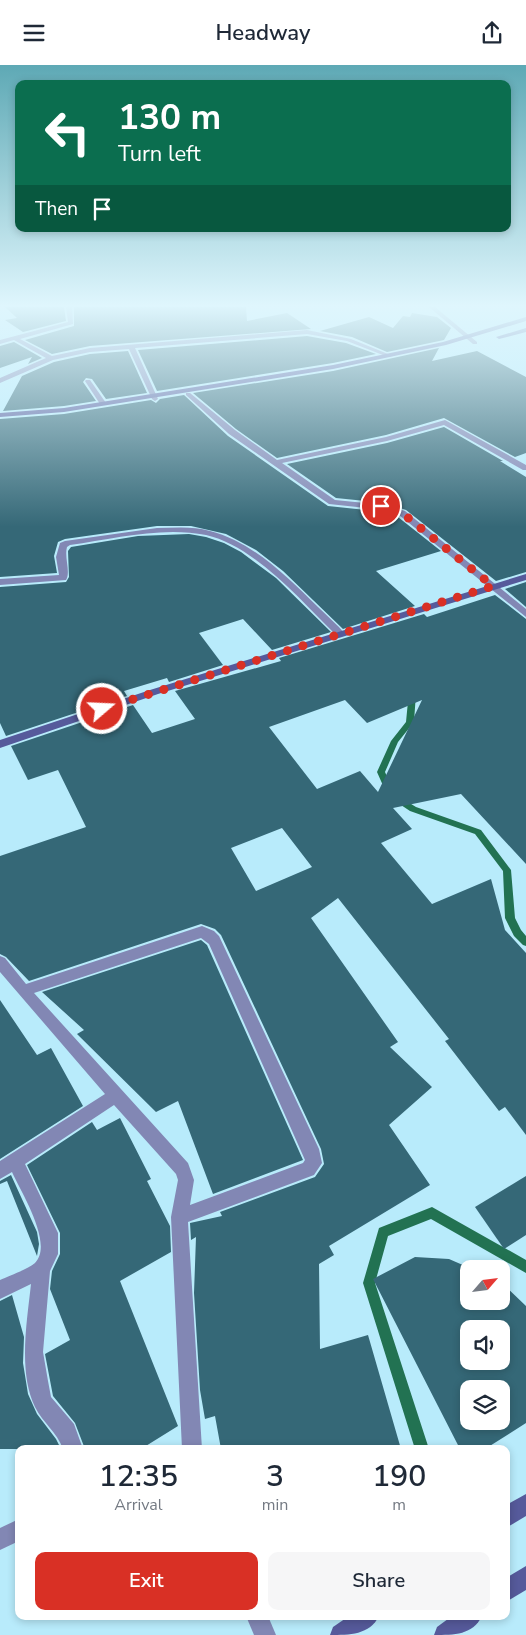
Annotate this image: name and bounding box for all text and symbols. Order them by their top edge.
text: Headway [215,18,311,48]
icon: menu [20,19,48,47]
icon: share [478,19,506,47]
text: 130 m [118,94,221,141]
icon: left [35,100,100,165]
text: Turn left [118,139,201,169]
icon: arrive [88,195,116,223]
text: Then [35,196,78,222]
pin [360,485,402,527]
icon: arrive [367,492,395,520]
position arrow [75,682,127,734]
north arrow [460,1260,510,1310]
map controls [460,1260,510,1430]
button: sound [460,1320,510,1370]
button: layers [460,1380,510,1430]
text: 12:35 [99,1456,178,1497]
text: 3 [266,1456,284,1497]
text: 190 [372,1456,426,1497]
text: Arrival [114,1494,162,1516]
text: min [262,1494,288,1516]
text: m [392,1494,406,1516]
button: Exit [35,1552,258,1610]
button: Share [268,1552,490,1610]

